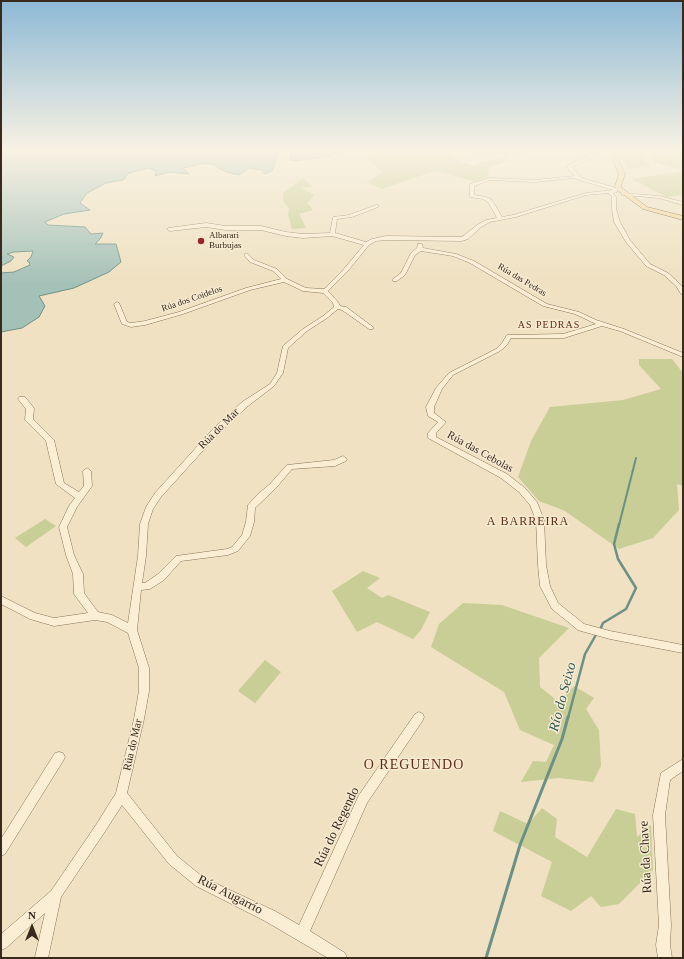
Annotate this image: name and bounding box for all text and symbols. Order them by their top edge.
place label: Albarari Burbujas [209,231,241,252]
marker: Albarari Burbujas [196,236,206,246]
street label: Rúa das Pedras [496,261,548,299]
street label: Rúa dos Coidelos [160,284,224,314]
district label: AS PEDRAS [518,319,580,331]
street label: Rúa do Mar [196,406,242,452]
street label: Rúa das Cebolas [445,428,515,476]
district label: A BARREIRA [487,515,569,529]
water label: Río do Seixo [546,661,580,733]
street label: Rúa do Mar [121,718,145,772]
district label: O REGUENDO [364,757,464,773]
street label: Rúa do Regendo [311,785,363,869]
street label: Rúa da Chave [636,820,656,894]
street label: Rúa Augarrío [195,872,265,918]
north arrow [12,907,52,947]
text: N [28,909,36,921]

